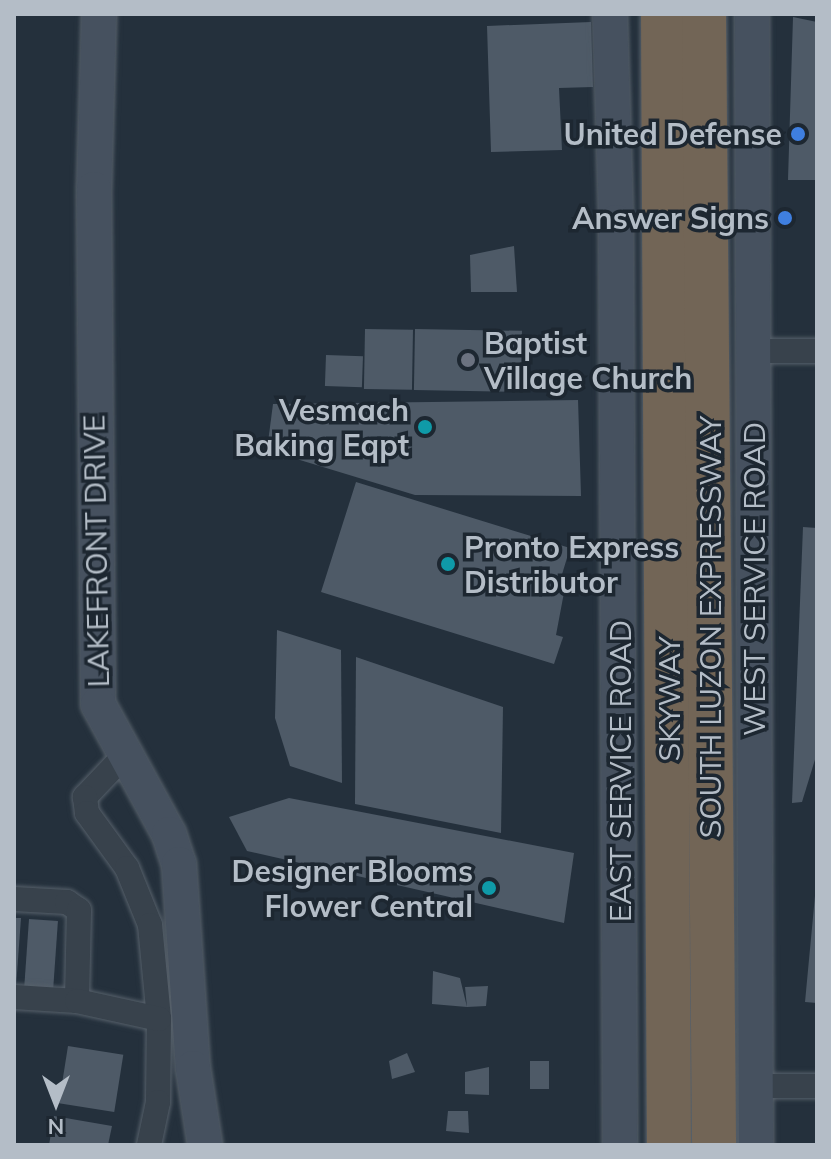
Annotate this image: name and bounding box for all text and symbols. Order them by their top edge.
place label: United Defense [564,116,782,152]
marker: United Defense [789,125,807,143]
place label: Answer Signs [572,200,769,236]
marker: Answer Signs [776,209,794,227]
place label: Baptist Village Church [484,325,692,396]
marker: Baptist Village Church [459,351,477,369]
place label: Vesmach Baking Eqpt [234,392,409,462]
street label: LAKEFRONT DRIVE [76,414,116,688]
street label: SOUTH LUZON EXPRESSWAY [692,416,728,838]
marker: Vesmach Baking Eqpt [416,418,434,436]
street label: WEST SERVICE ROAD [736,422,772,736]
place label: Pronto Express Distributor [464,529,679,600]
marker: Pronto Express Distributor [439,555,457,573]
street label: EAST SERVICE ROAD [602,620,638,922]
street label: SKYWAY [651,636,687,762]
place label: Designer Blooms Flower Central [232,853,473,924]
marker: Designer Blooms Flower Central [480,879,498,897]
north arrow [16,1063,96,1143]
text: N [48,1113,64,1141]

